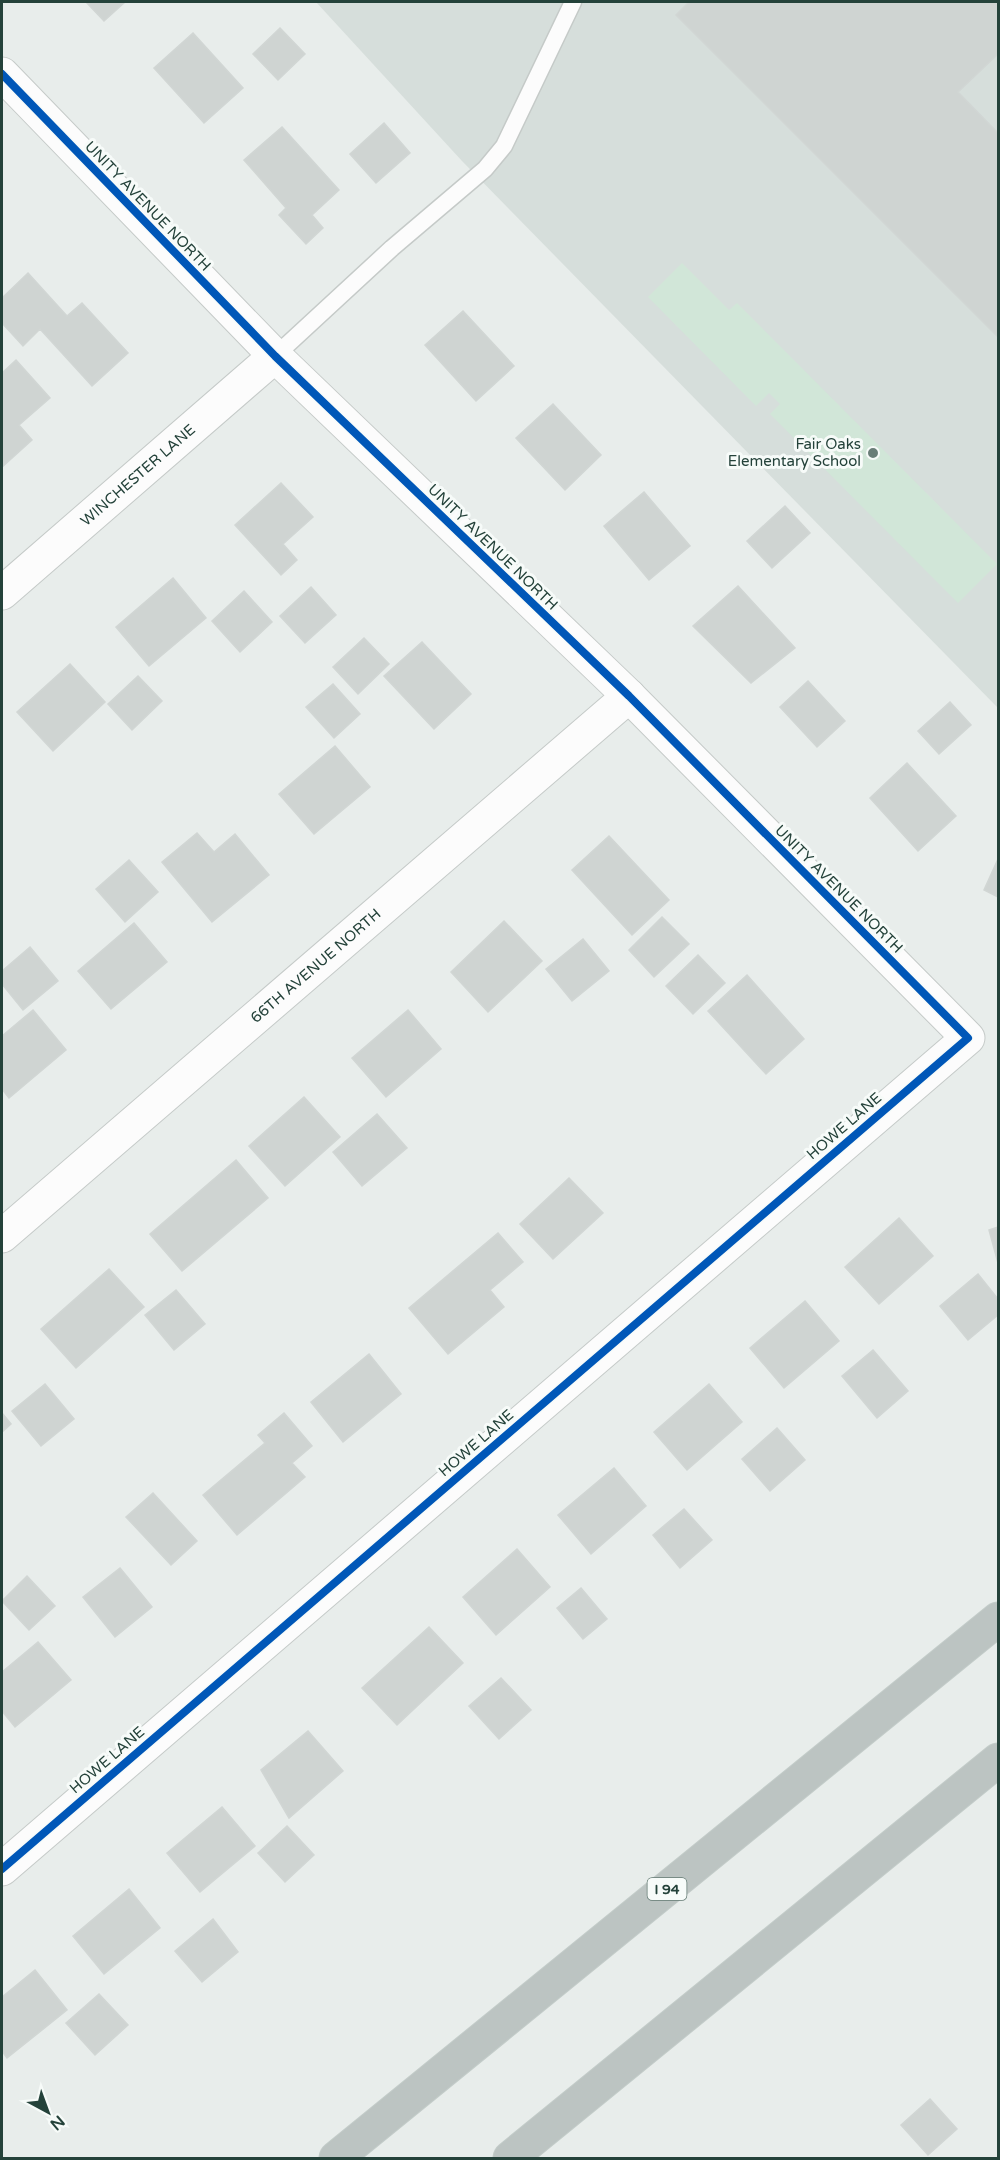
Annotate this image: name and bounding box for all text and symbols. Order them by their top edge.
street label: UNITY AVENUE NORTH [81,137,215,275]
street label: WINCHESTER LANE [77,420,199,530]
place label: Fair Oaks Elementary School [728,435,861,470]
marker: Fair Oaks Elementary School [866,446,880,460]
street label: UNITY AVENUE NORTH [424,480,562,614]
street label: UNITY AVENUE NORTH [771,821,907,957]
street label: 66TH AVENUE NORTH [247,905,384,1027]
street label: HOWE LANE [803,1089,885,1163]
street label: HOWE LANE [435,1406,517,1480]
street label: HOWE LANE [66,1723,148,1797]
road number: I 94 [648,1878,686,1900]
north arrow [18,2082,78,2142]
text: N [46,2111,69,2134]

